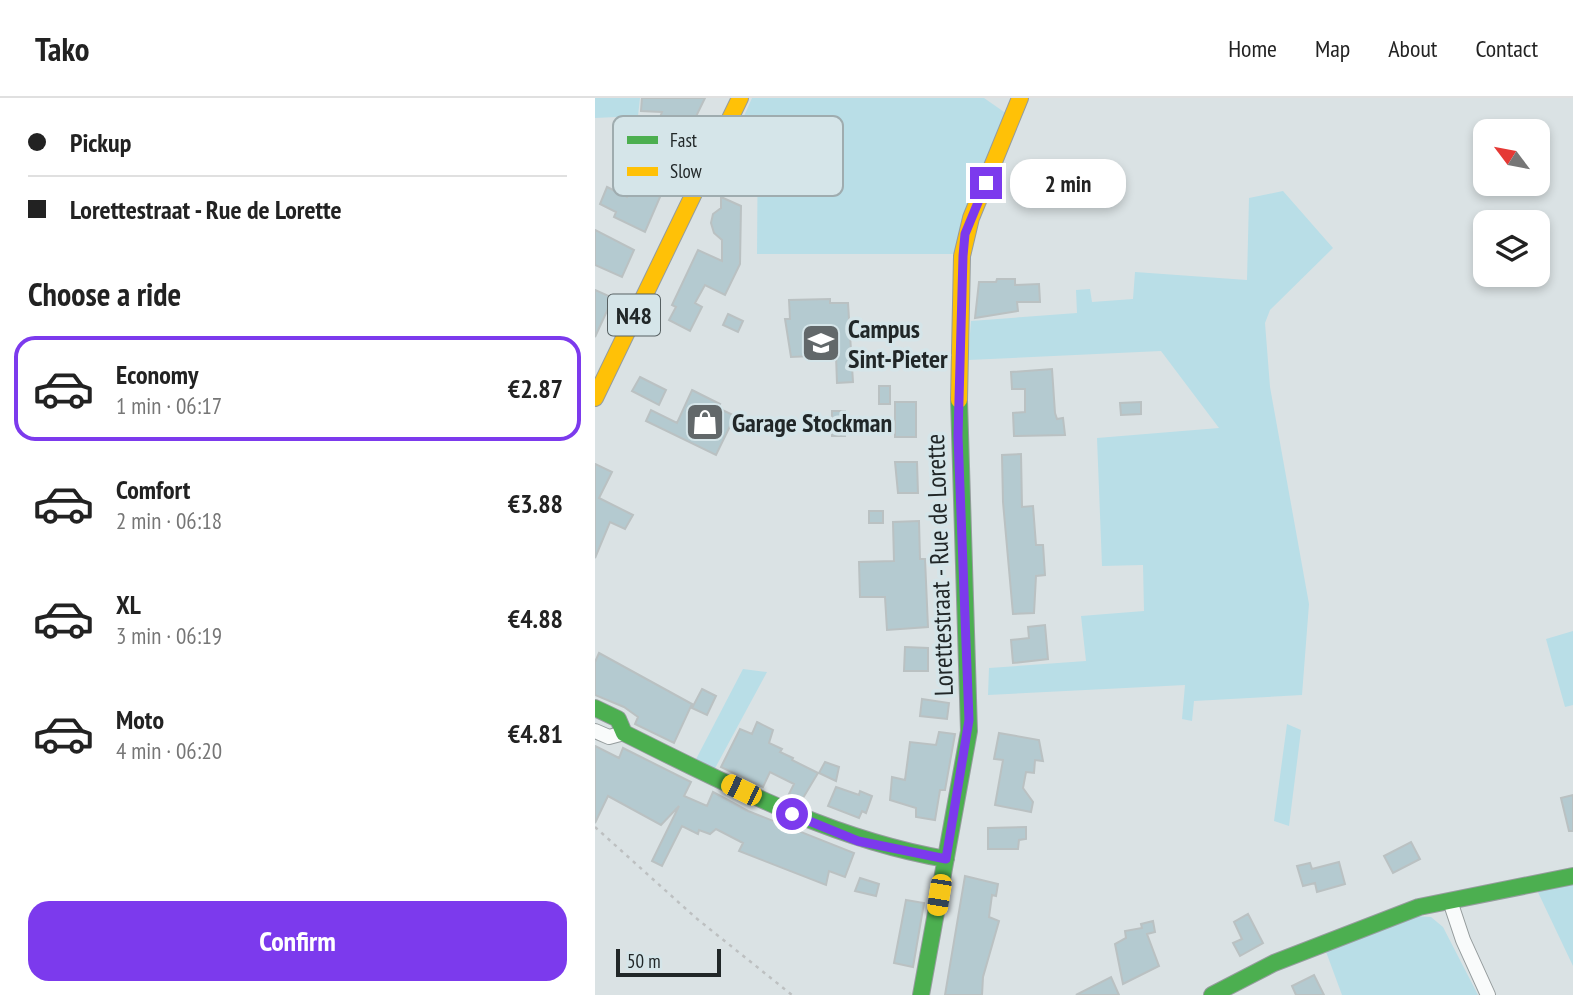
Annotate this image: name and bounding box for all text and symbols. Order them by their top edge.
text: Tako [35,27,89,70]
text: Home [1228,33,1277,64]
text: Map [1315,33,1350,64]
text: About [1388,33,1437,64]
text: Contact [1475,33,1538,64]
legend [613,116,843,196]
north arrow [1473,119,1551,196]
map controls [1473,119,1550,287]
text: Pickup [70,126,131,159]
text: Fast [670,128,698,152]
callout: 2 min [1011,158,1126,208]
text: Slow [670,159,703,183]
route end [970,167,1002,199]
text: 2 min [1045,169,1091,198]
text: Lorettestraat - Rue de Lorette [70,193,342,226]
button: layers [1473,210,1550,287]
text: Choose a ride [28,273,181,315]
road number: N48 [608,294,660,336]
place label: Campus Sint-Pieter [848,312,948,375]
school or university icon: Campus Sint-Pieter [800,322,842,364]
icon: car [32,357,95,420]
text: Economy [116,358,198,391]
text: €2.87 [508,372,563,405]
text: 1 min · 06:17 [116,391,222,420]
shop icon: Garage Stockman [684,401,726,443]
place label: Garage Stockman [732,406,892,439]
street label: Lorettestraat - Rue de Lorette [918,433,960,697]
icon: car [32,472,95,535]
text: Comfort [116,473,190,506]
text: €3.88 [508,487,563,520]
text: 2 min · 06:18 [116,506,222,535]
icon: car [32,587,95,650]
text: XL [116,588,141,621]
text: €4.88 [508,602,563,635]
text: 3 min · 06:19 [116,621,222,650]
icon: car [32,702,95,765]
text: Moto [116,703,164,736]
text: €4.81 [508,717,563,750]
text: 4 min · 06:20 [116,736,222,765]
car [718,771,765,809]
route start [776,798,808,830]
car [926,873,953,917]
button: Confirm [28,901,567,981]
scale bar [616,946,721,978]
text: 50 m [627,949,661,973]

